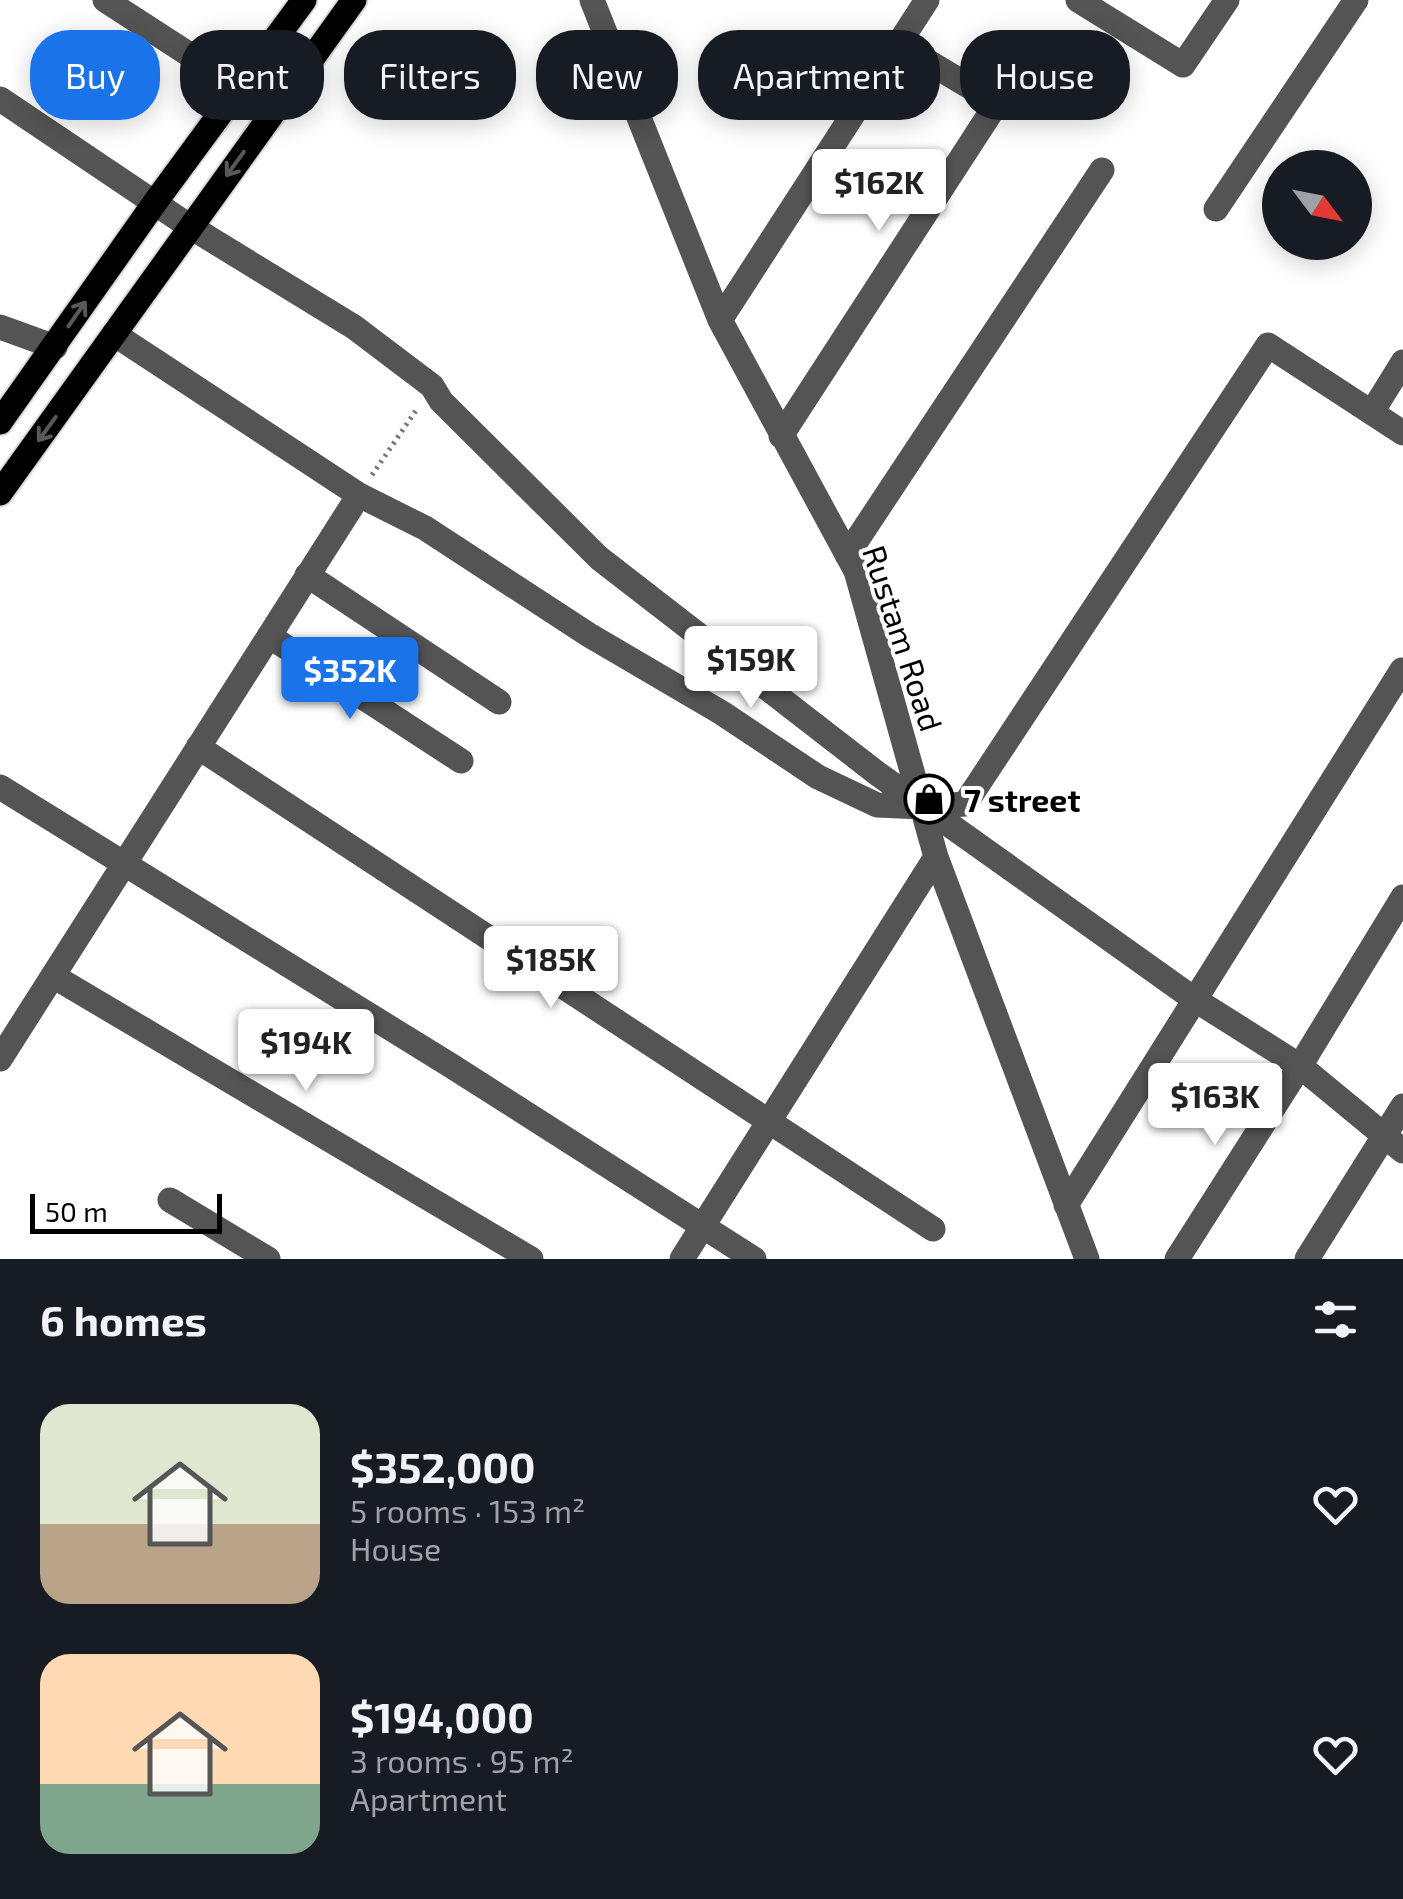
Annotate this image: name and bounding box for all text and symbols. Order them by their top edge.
chip: Buy [30,30,160,120]
chip: Rent [180,30,324,120]
chip: Filters [344,30,516,120]
chip: New [536,30,678,120]
chip: Apartment [698,30,940,120]
chip: House [960,30,1130,120]
pin: $162K [809,149,949,234]
one-way arrow [225,150,246,177]
north arrow [1262,150,1372,260]
map controls [1262,150,1372,260]
text: $162K [834,162,924,200]
one-way arrow [66,301,87,328]
one-way arrow [37,414,58,442]
street label: Rustam Road [856,540,952,736]
pin: $159K [681,626,821,711]
pin: $352K [280,637,420,722]
text: $159K [706,639,796,677]
text: $352K [303,650,397,688]
shop icon: 7 street [903,773,955,825]
place label: 7 street [964,780,1081,818]
pin: $185K [481,926,621,1011]
text: $185K [506,939,596,977]
pin: $194K [236,1009,376,1094]
text: $194K [260,1022,352,1060]
pin: $163K [1145,1063,1285,1148]
text: $163K [1170,1076,1260,1114]
scale bar [30,1189,222,1234]
text: 50 m [45,1194,108,1228]
icon: filters [1308,1292,1363,1347]
text: 6 homes [40,1294,207,1344]
text: $352,000 [350,1441,535,1491]
icon: home [120,1444,240,1564]
icon: heart [1308,1477,1363,1532]
text: 5 rooms · 153 m² [350,1491,585,1529]
text: House [350,1529,441,1567]
text: $194,000 [350,1691,534,1741]
icon: home [120,1694,240,1814]
icon: heart [1308,1727,1363,1782]
text: 3 rooms · 95 m² [350,1741,574,1779]
text: Apartment [350,1779,507,1817]

